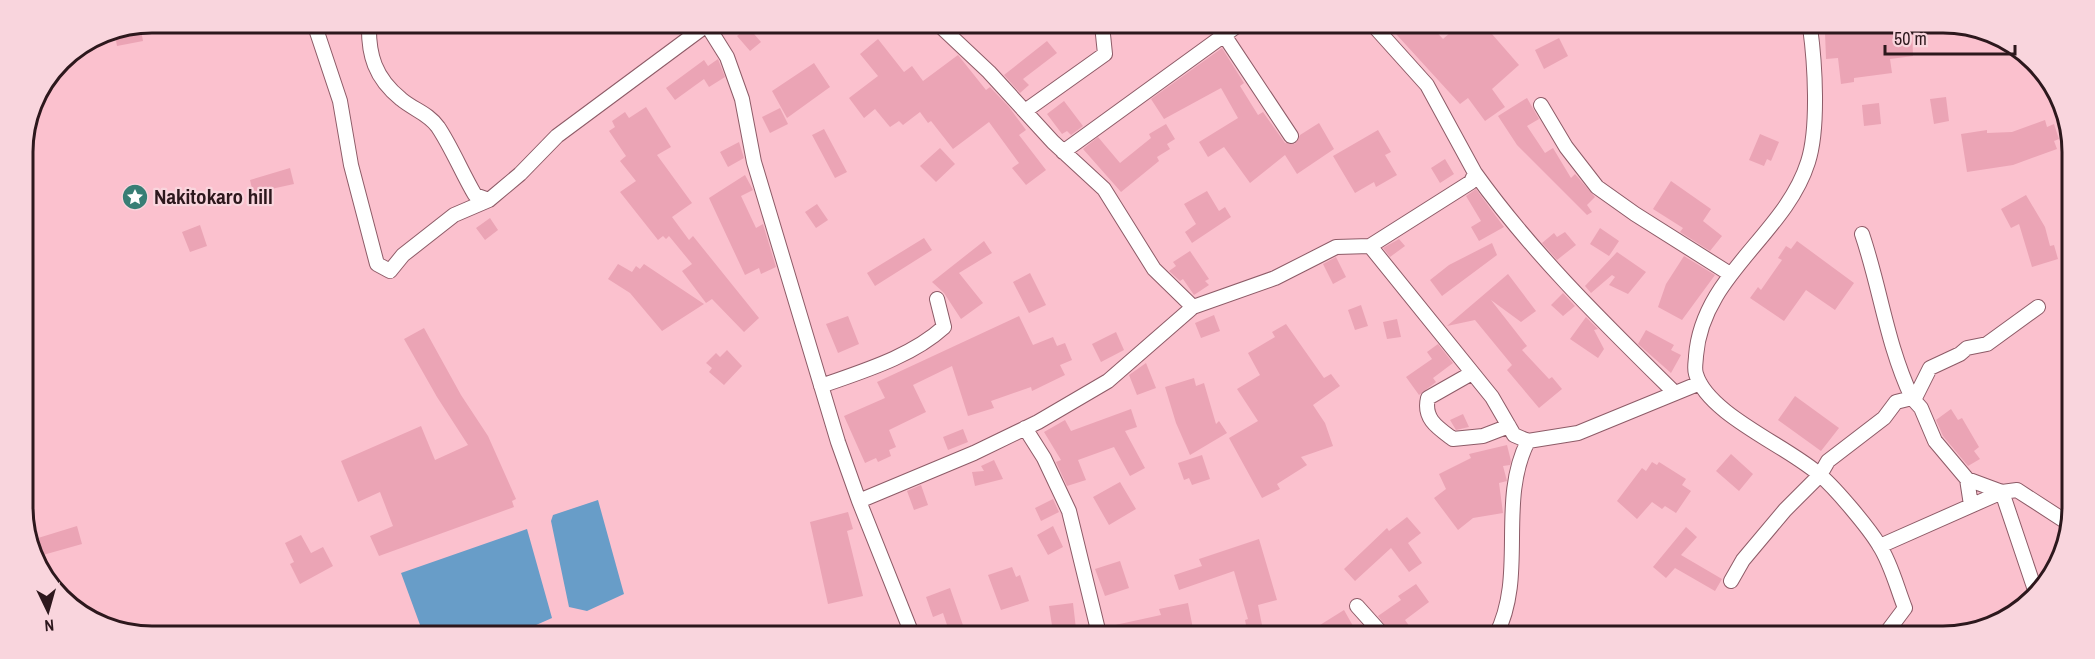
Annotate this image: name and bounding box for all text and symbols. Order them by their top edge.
scale bar [1885,18,2016,56]
text: 50 m [1894,26,1927,51]
place icon: Nakitokaro hill [120,182,150,212]
place label: Nakitokaro hill [154,182,273,211]
north arrow [18,581,78,641]
text: N [44,615,55,637]

